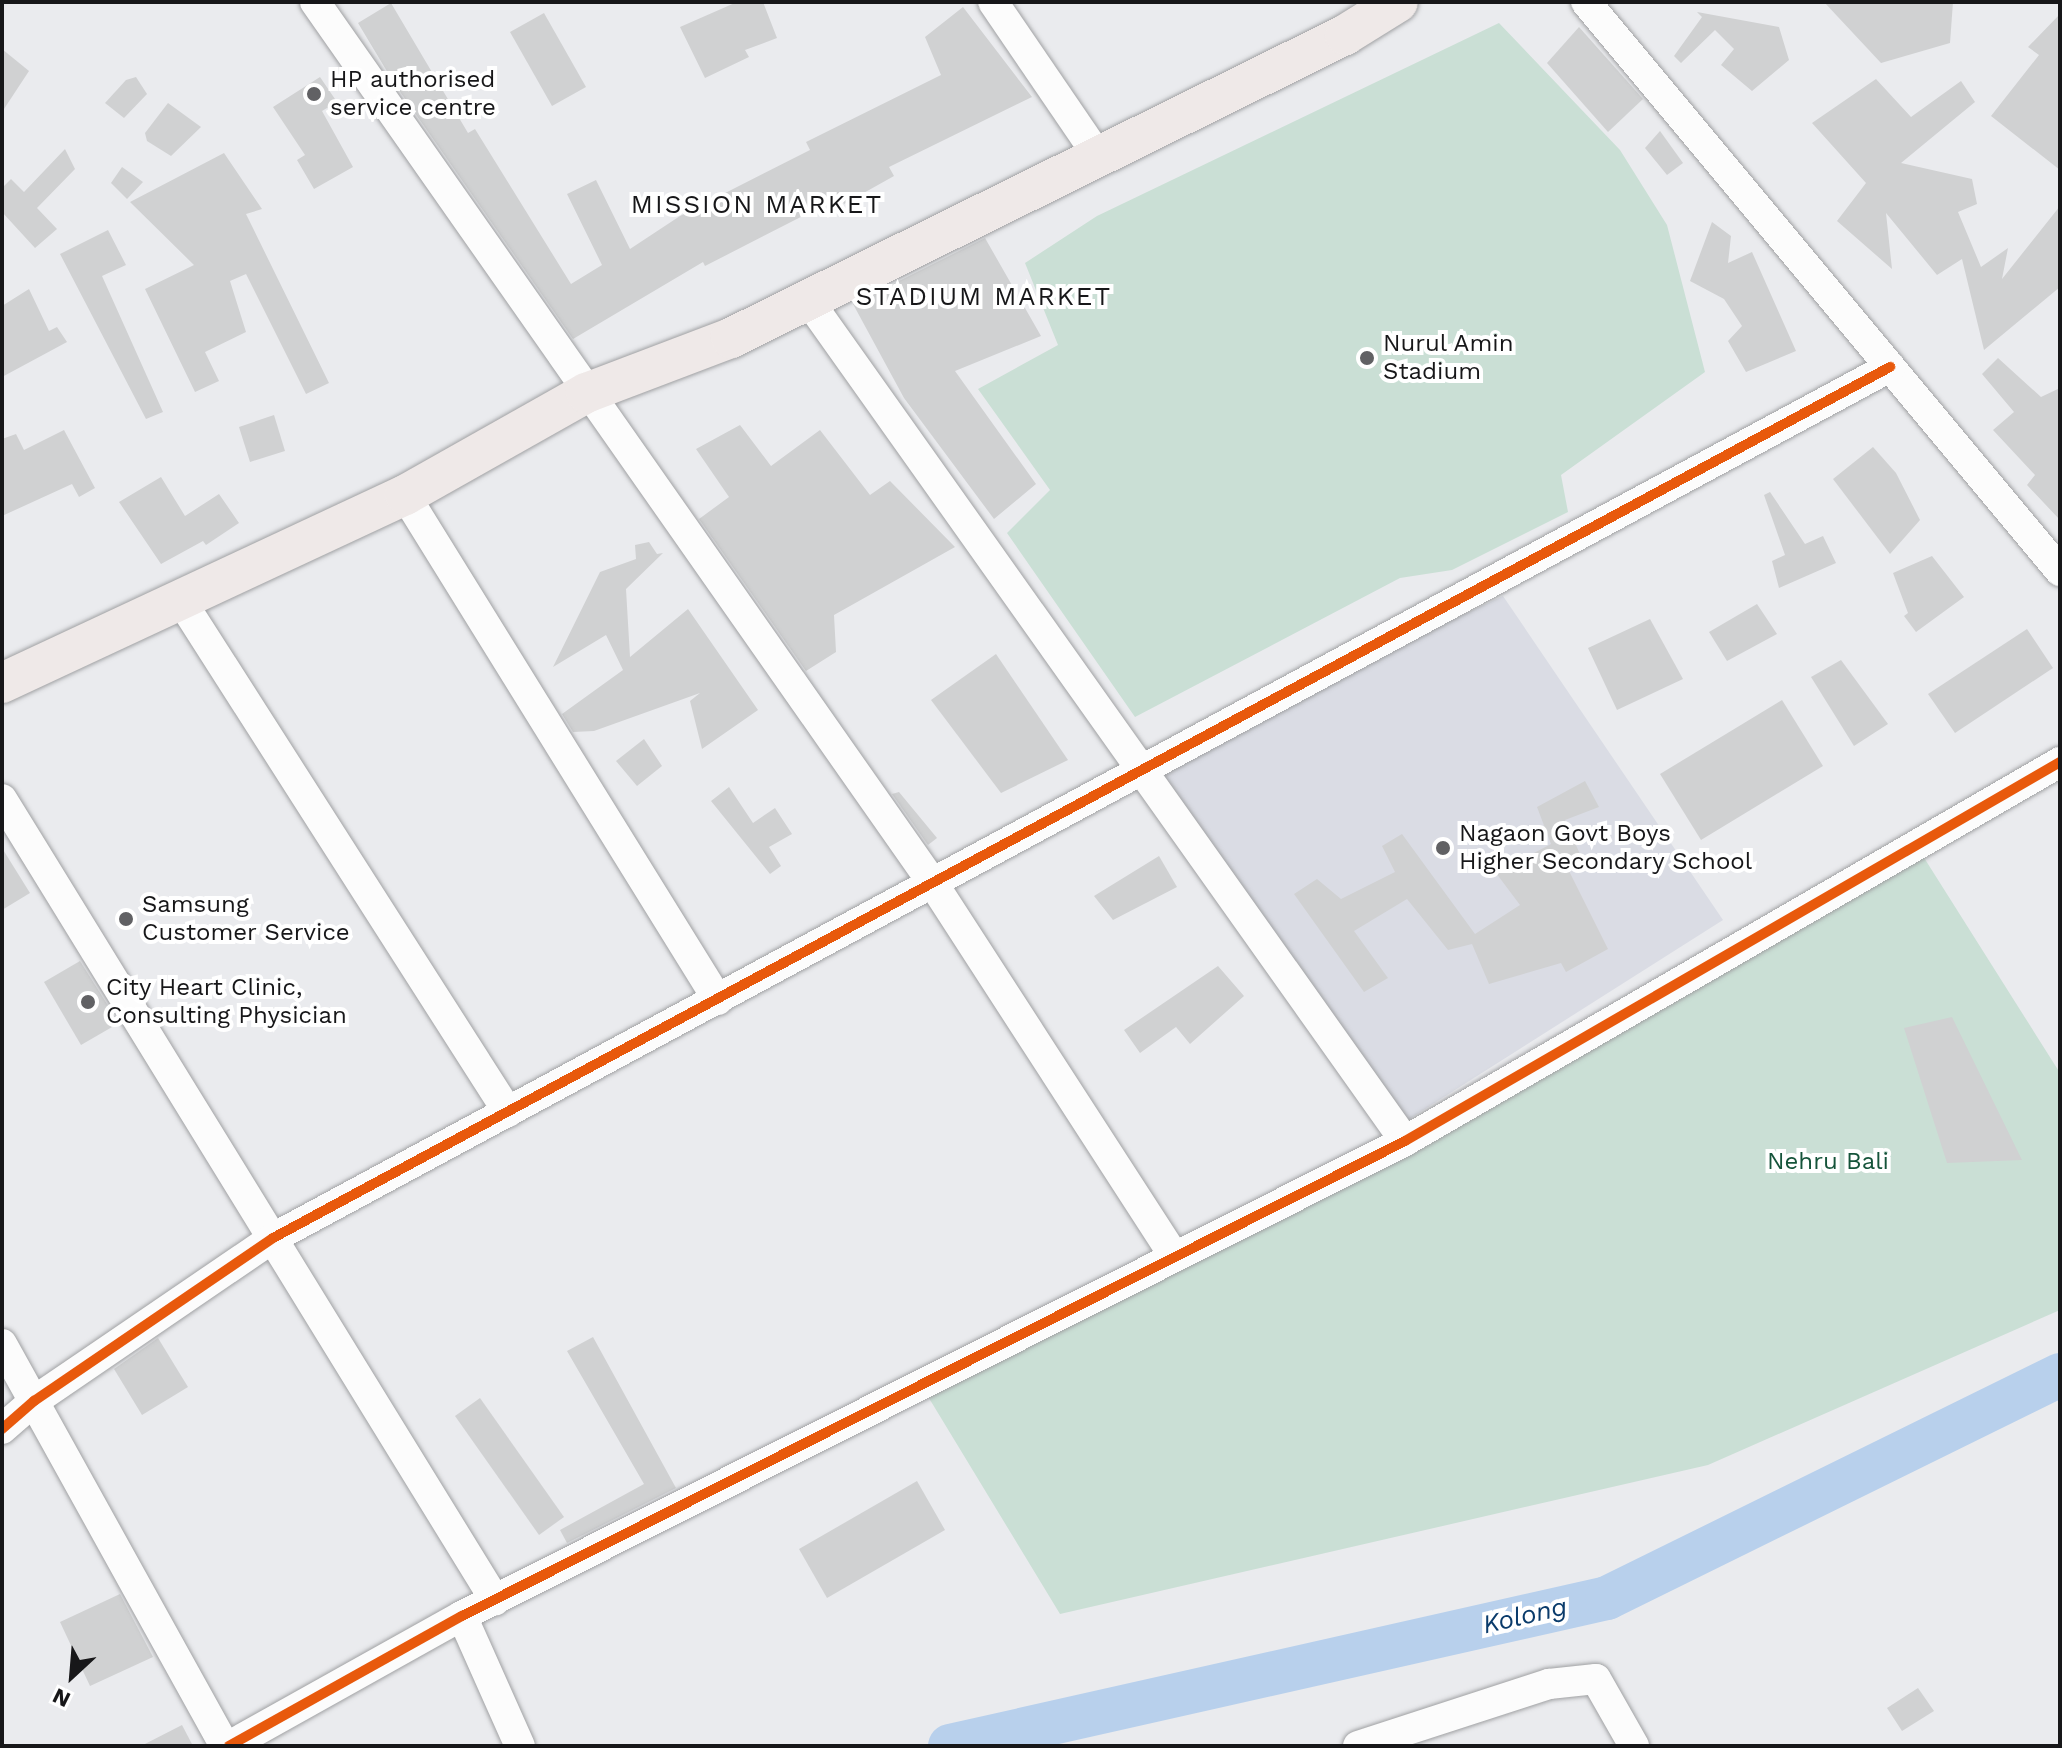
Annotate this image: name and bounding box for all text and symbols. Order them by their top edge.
place label: HP authorised service centre [330,66,496,122]
marker: HP authorised service centre [305,85,323,103]
district label: MISSION MARKET [631,189,883,221]
district label: STADIUM MARKET [856,281,1112,313]
place label: Nurul Amin Stadium [1383,330,1515,386]
marker: Nurul Amin Stadium [1358,349,1376,367]
place label: Nagaon Govt Boys Higher Secondary School [1459,820,1753,876]
marker: Nagaon Govt Boys Higher Secondary School [1434,839,1452,857]
place label: Samsung Customer Service [142,891,350,947]
marker: Samsung Customer Service [117,910,135,928]
place label: City Heart Clinic, Consulting Physician [106,974,347,1030]
marker: City Heart Clinic, Consulting Physician [77,991,99,1013]
park label: Nehru Bali [1767,1148,1889,1176]
water label: Kolong [1480,1591,1570,1641]
north arrow [32,1636,112,1716]
text: N [48,1683,74,1713]

